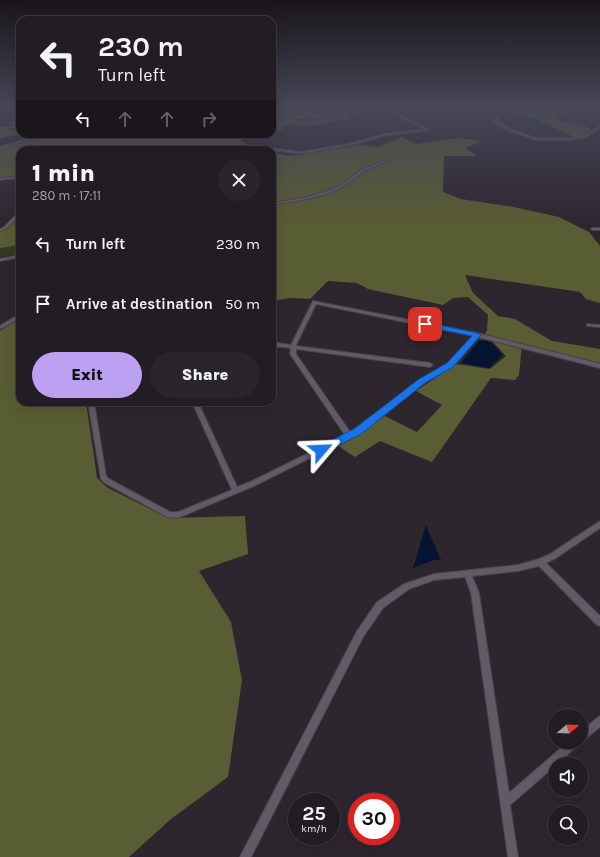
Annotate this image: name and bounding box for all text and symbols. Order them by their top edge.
text: 230 m [98,30,184,63]
icon: left [32,32,84,84]
text: Turn left [98,64,166,86]
icon: left [72,108,94,130]
icon: ahead [114,108,136,130]
icon: ahead [156,108,178,130]
icon: right [198,108,220,130]
text: 1 min [32,159,95,187]
button: close [218,159,260,201]
text: 280 m · 17:11 [32,188,101,203]
icon: left [32,233,54,255]
text: Turn left [66,235,125,253]
text: 230 m [216,235,260,253]
icon: arrive [32,293,54,315]
text: Arrive at destination [66,295,213,313]
text: 50 m [225,295,260,313]
pin [408,307,442,341]
icon: arrive [414,313,436,335]
button: Exit [32,352,142,398]
button: Share [150,352,260,398]
position arrow [300,429,342,471]
north arrow [548,709,588,749]
map controls [548,709,588,845]
button: sound [548,757,588,797]
speed limit sign: 30 [348,793,400,845]
text: 25 [302,802,326,825]
button: search [548,805,588,845]
text: km/h [301,823,327,835]

